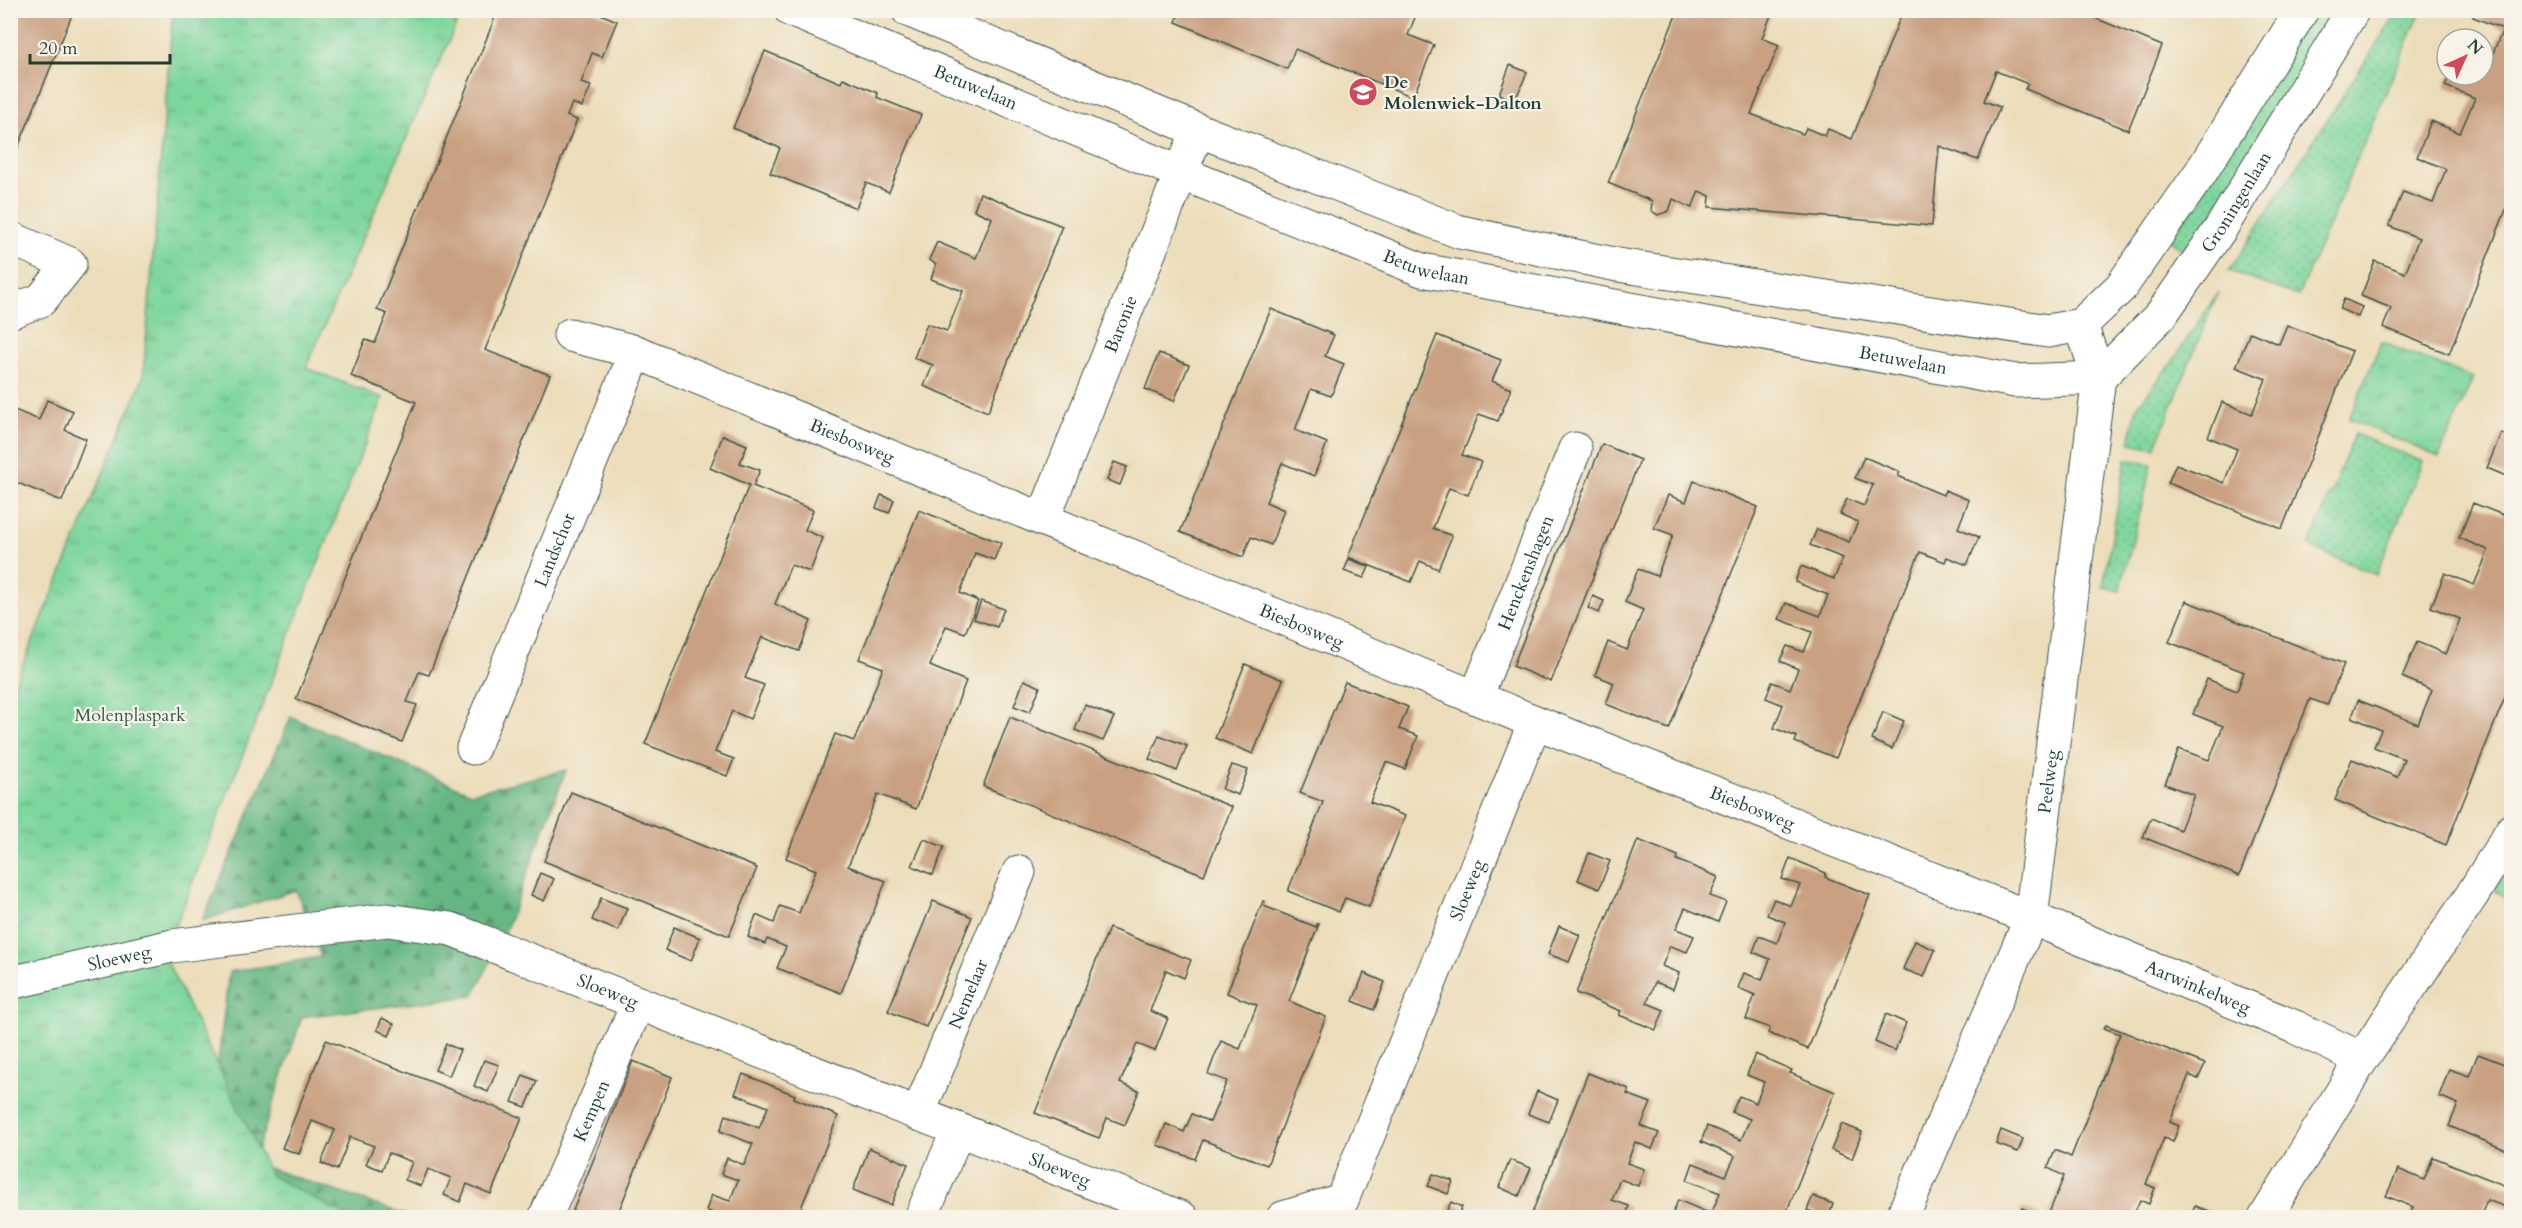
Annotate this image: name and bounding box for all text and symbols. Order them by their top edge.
scale bar [30,27,170,65]
north arrow [2435,27,2495,87]
text: N [2462,34,2488,60]
text: 20 m [39,36,78,61]
street label: Betuwelaan [929,59,1022,117]
place label: De Molenwiek-Dalton [1384,70,1542,116]
school or university icon: De Molenwiek-Dalton [1347,76,1379,108]
street label: Groningenlaan [2196,146,2278,258]
street label: Betuwelaan [1379,244,1472,292]
street label: Baronie [1099,292,1144,357]
street label: Betuwelaan [1857,340,1950,381]
street label: Biesbosweg [806,413,899,470]
street label: Landschot [529,509,581,591]
street label: Henckenshagen [1492,511,1561,634]
street label: Biesbosweg [1255,598,1349,655]
park label: Molenplaspark [74,703,186,728]
street label: Peelweg [2032,747,2065,815]
street label: Biesbosweg [1706,780,1799,837]
street label: Sloeweg [1444,855,1492,925]
street label: Sloeweg [85,939,154,978]
street label: Aarwinkelweg [2141,954,2255,1021]
street label: Nemelaar [943,955,994,1033]
street label: Sloeweg [573,968,643,1015]
street label: Kempen [568,1075,617,1146]
street label: Sloeweg [1025,1147,1095,1194]

